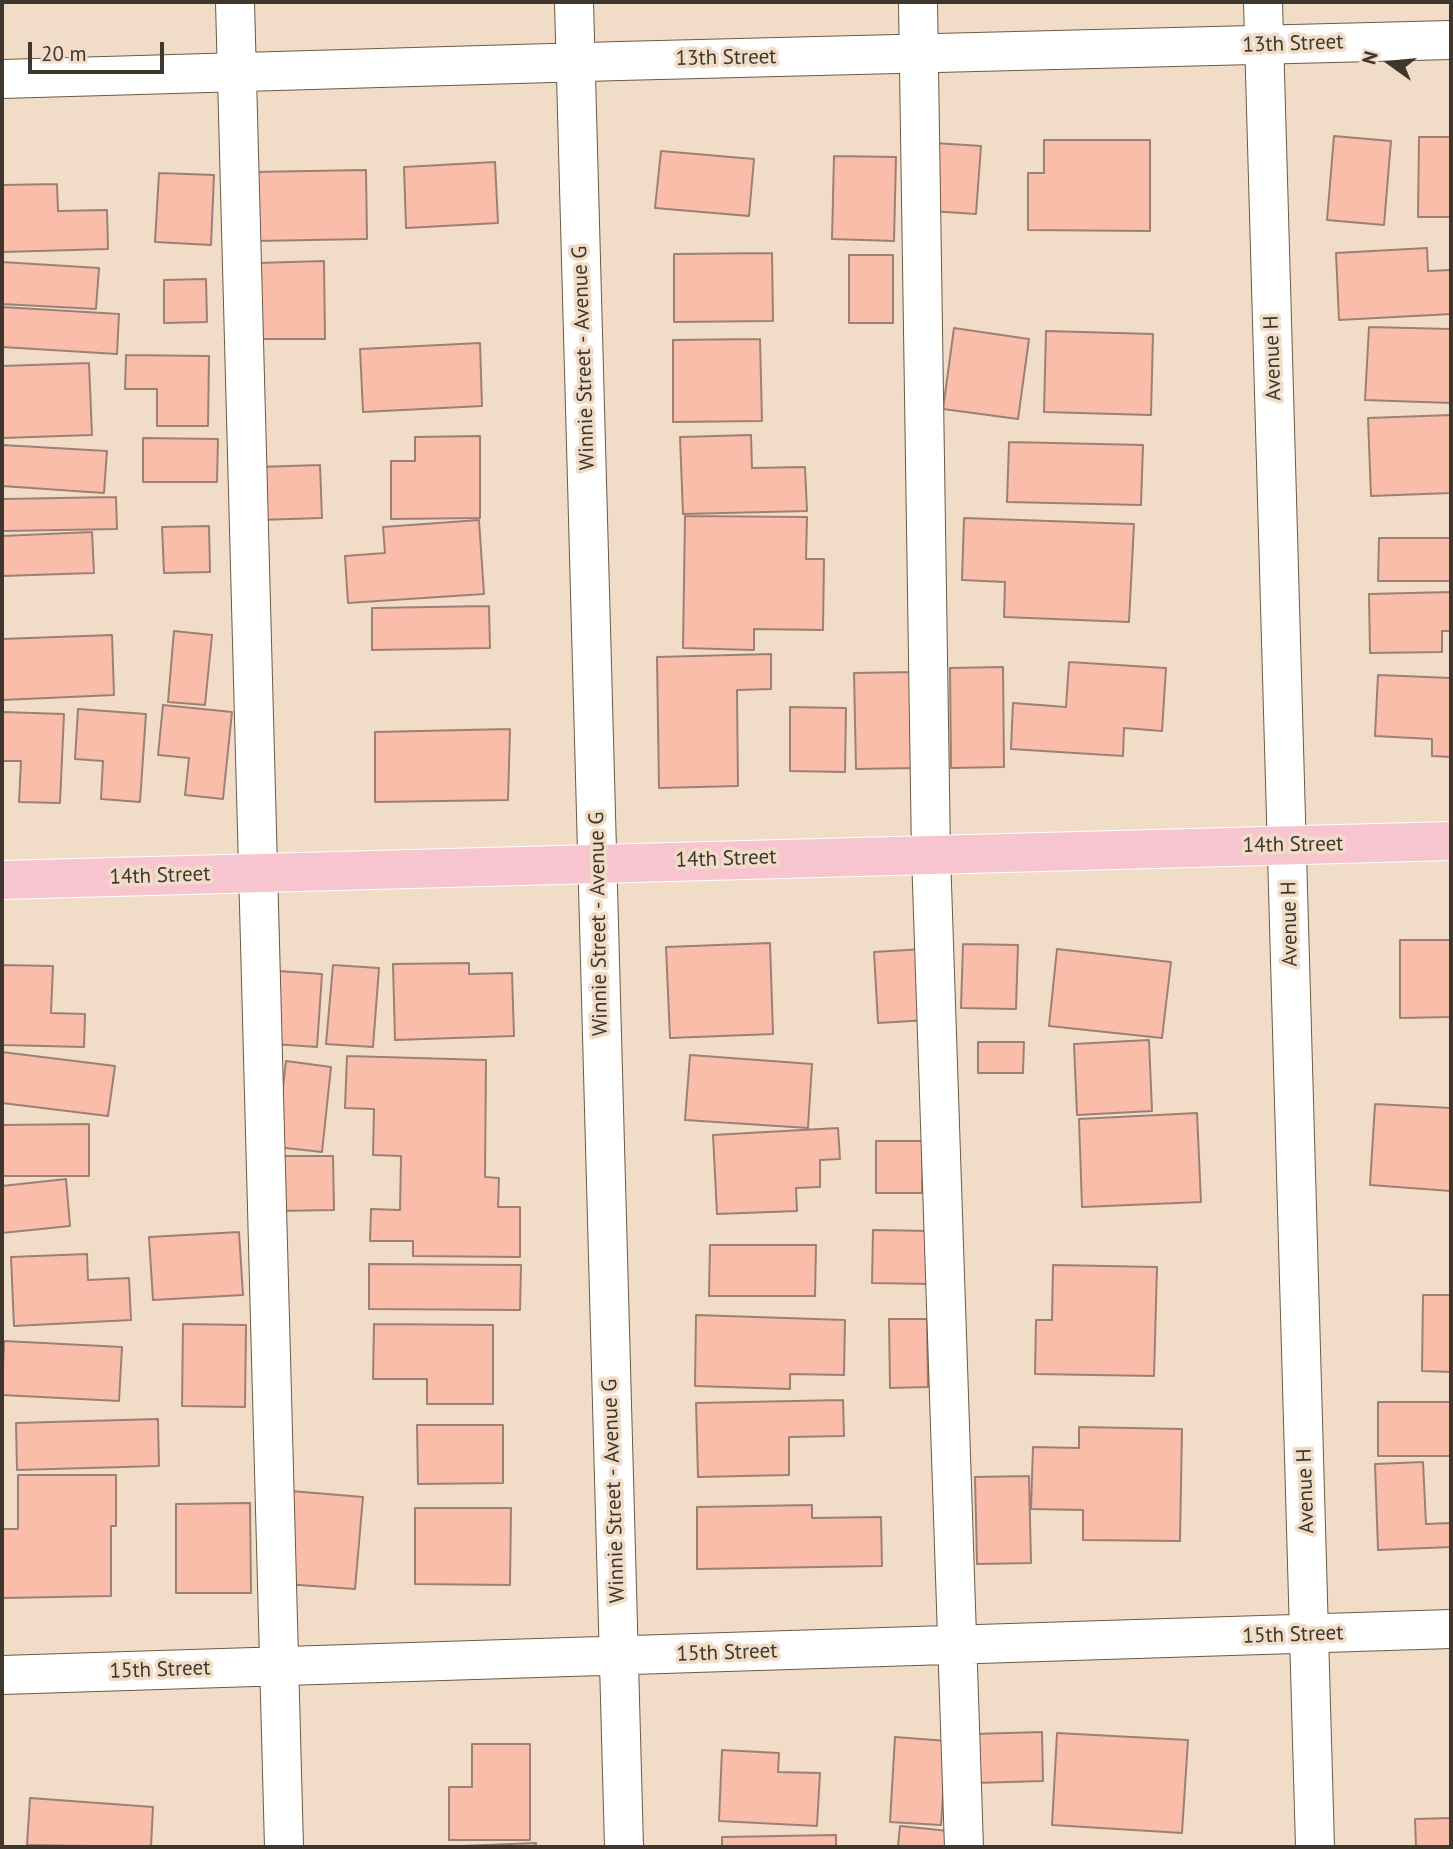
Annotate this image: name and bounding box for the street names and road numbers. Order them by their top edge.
street label: 13th Street [1242,30,1344,58]
street label: 13th Street [675,45,777,71]
street label: Winnie Street - Avenue G [567,245,601,471]
street label: Avenue H [1259,315,1287,401]
street label: Winnie Street - Avenue G [584,812,614,1036]
street label: 14th Street [1242,832,1344,858]
street label: 14th Street [675,845,777,873]
street label: 14th Street [109,862,211,890]
street label: Avenue H [1277,881,1303,967]
street label: Winnie Street - Avenue G [597,1378,631,1604]
street label: Avenue H [1292,1448,1320,1534]
street label: 15th Street [1242,1621,1344,1649]
street label: 15th Street [676,1639,778,1667]
street label: 15th Street [109,1656,211,1684]

